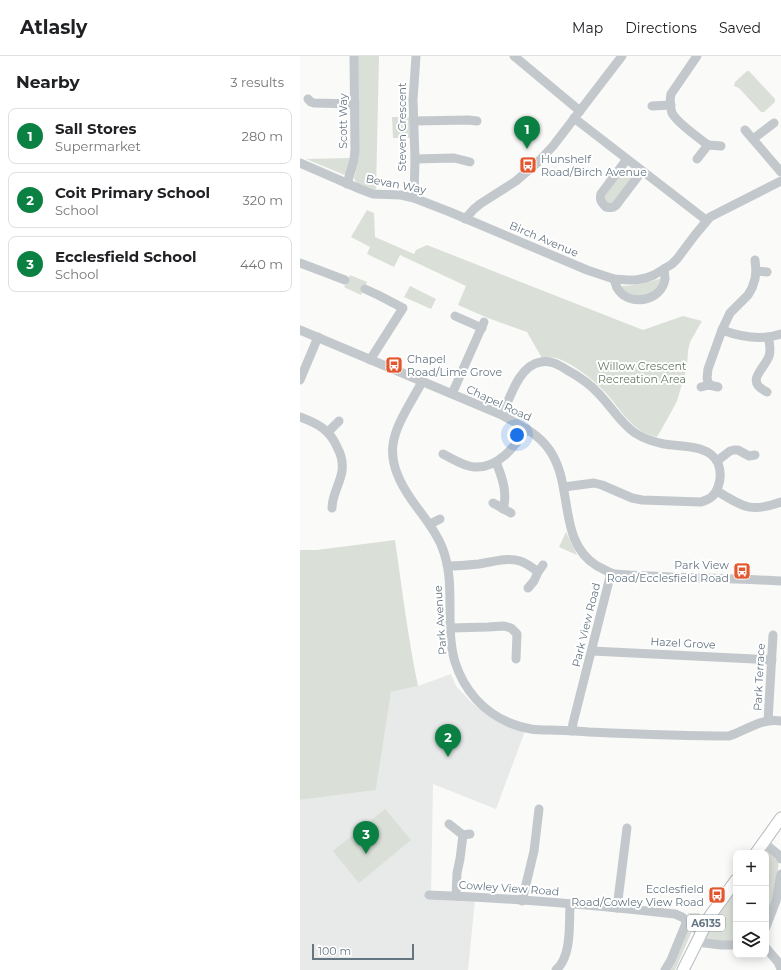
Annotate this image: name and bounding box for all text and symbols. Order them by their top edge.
text: Atlasly [20,16,87,39]
text: Map [572,19,603,37]
text: Directions [625,19,697,37]
text: Saved [719,19,761,37]
text: Nearby [16,72,80,92]
text: 3 results [230,74,284,90]
street label: Steven Crescent [395,82,409,172]
street label: Scott Way [336,93,350,149]
pin: 1 [514,116,540,149]
text: Sall Stores [55,119,137,138]
text: 1 [27,128,33,144]
text: 280 m [242,128,283,144]
text: Supermarket [55,138,141,154]
place label: Hunshelf Road/Birch Avenue [541,152,647,179]
bus stop icon: Hunshelf Road/Birch Avenue [518,155,538,175]
street label: Bevan Way [365,171,427,197]
text: Coit Primary School [55,183,210,202]
text: 2 [26,192,34,208]
text: 320 m [243,192,283,208]
text: School [55,202,99,218]
street label: Birch Avenue [507,218,581,260]
text: Ecclesfield School [55,247,196,266]
text: 3 [26,256,34,272]
text: 440 m [240,256,283,272]
text: School [55,266,99,282]
place label: Chapel Road/Lime Grove [407,352,502,379]
bus stop icon: Chapel Road/Lime Grove [384,355,404,375]
park label: Willow Crescent Recreation Area [598,359,687,386]
street label: Chapel Road [464,382,534,424]
your location [507,425,527,445]
place label: Park View Road/Ecclesfield Road [607,558,729,585]
bus stop icon: Park View Road/Ecclesfield Road [732,561,752,581]
street label: Park View Road [569,581,603,669]
street label: Park Avenue [431,584,449,655]
street label: Hazel Grove [650,634,716,652]
street label: Park Terrace [750,642,768,711]
pin: 2 [435,724,461,757]
pin: 3 [353,821,379,854]
map controls [733,850,769,958]
button: + [733,850,769,886]
street label: Cowley View Road [458,878,560,898]
place label: Ecclesfield Road/Cowley View Road [571,882,704,909]
bus stop icon: Ecclesfield Road/Cowley View Road [707,885,727,905]
button: − [733,886,769,922]
road number: A6135 [687,915,725,931]
button: layers [733,922,769,958]
scale bar [312,942,414,961]
text: 100 m [318,944,351,958]

